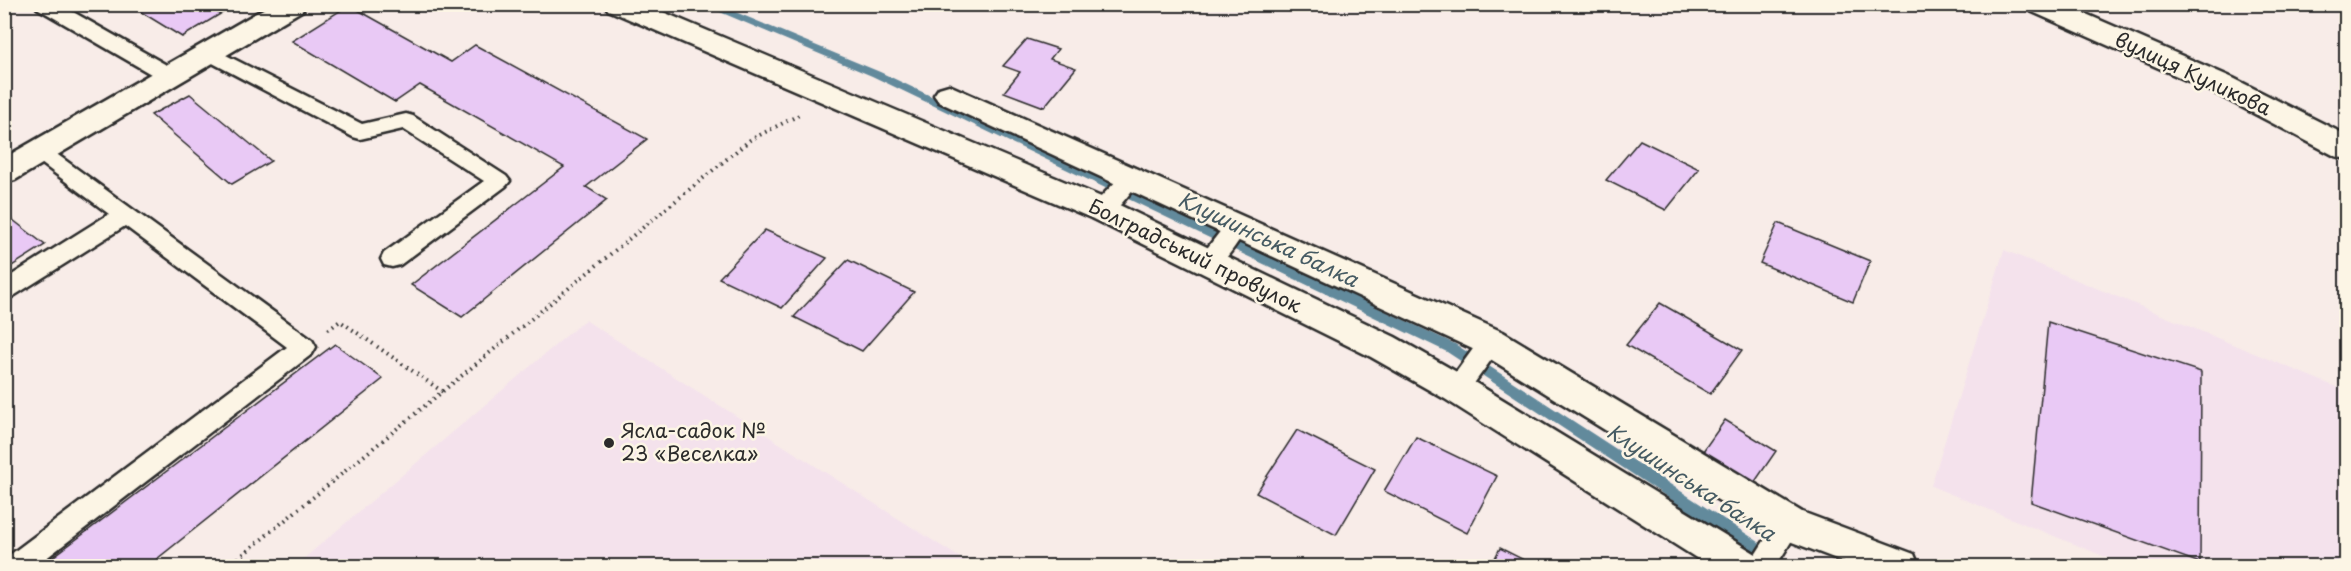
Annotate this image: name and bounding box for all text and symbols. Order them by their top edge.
street label: вулиця Куликова [2110,24,2277,123]
water label: Клушинська балка [1173,182,1365,294]
street label: Болградський провулок [1084,190,1307,320]
place label: Ясла-садок № 23 «Веселка» [621,415,766,468]
water label: Клушинська балка [1601,415,1784,549]
marker: Ясла-садок № 23 «Веселка» [602,436,616,450]

